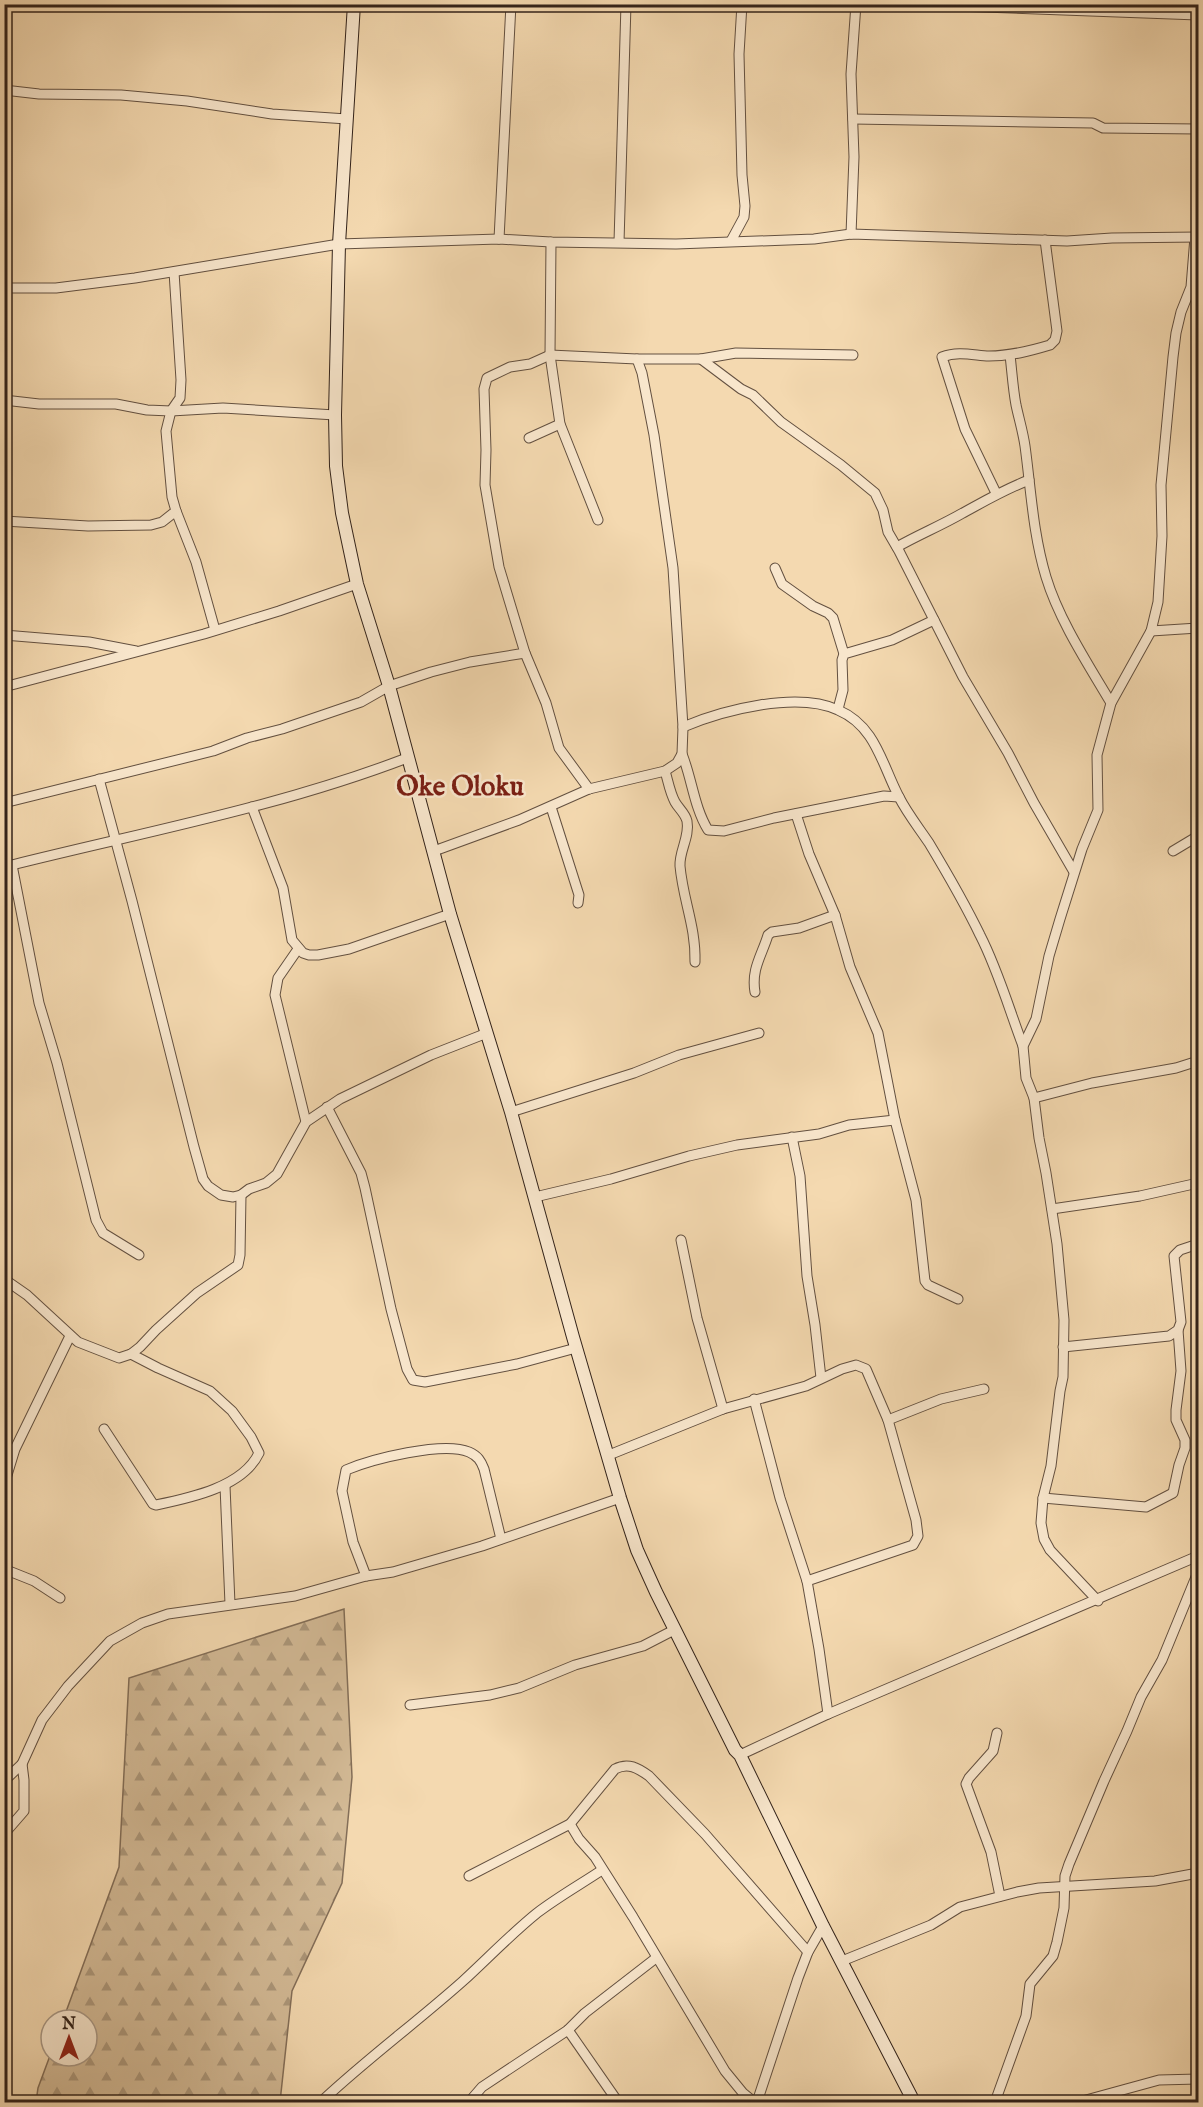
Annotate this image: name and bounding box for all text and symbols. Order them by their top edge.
district label: Oke Oloku [396,771,524,805]
north arrow [39,2008,99,2068]
text: N [61,2015,76,2035]

